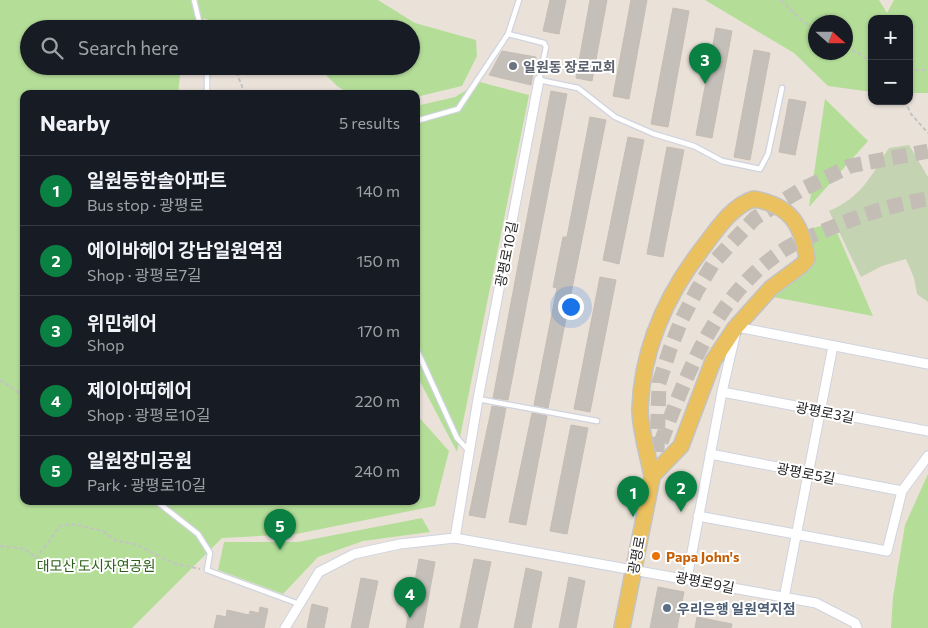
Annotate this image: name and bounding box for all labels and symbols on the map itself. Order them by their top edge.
north arrow [808,15,853,60]
pin: 3 [689,43,721,84]
place label: 일원동 장로교회 [523,58,616,75]
marker: 일원동 장로교회 [507,60,519,72]
street label: 광평로10길 [491,220,521,288]
your location [558,294,584,320]
street label: 광평로3길 [794,398,856,426]
street label: 광평로5길 [775,459,837,487]
pin: 2 [665,471,697,512]
pin: 1 [617,476,649,517]
pin: 5 [264,509,296,550]
street label: 광평로 [624,534,648,576]
place label: Papa John's [666,548,740,565]
marker: Papa John's [650,550,662,562]
park label: 대모산 도시자연공원 [37,557,155,574]
street label: 광평로9길 [674,568,736,596]
pin: 4 [394,577,426,618]
place label: 우리은행 일원역지점 [677,600,796,617]
marker: 우리은행 일원역지점 [661,602,673,614]

